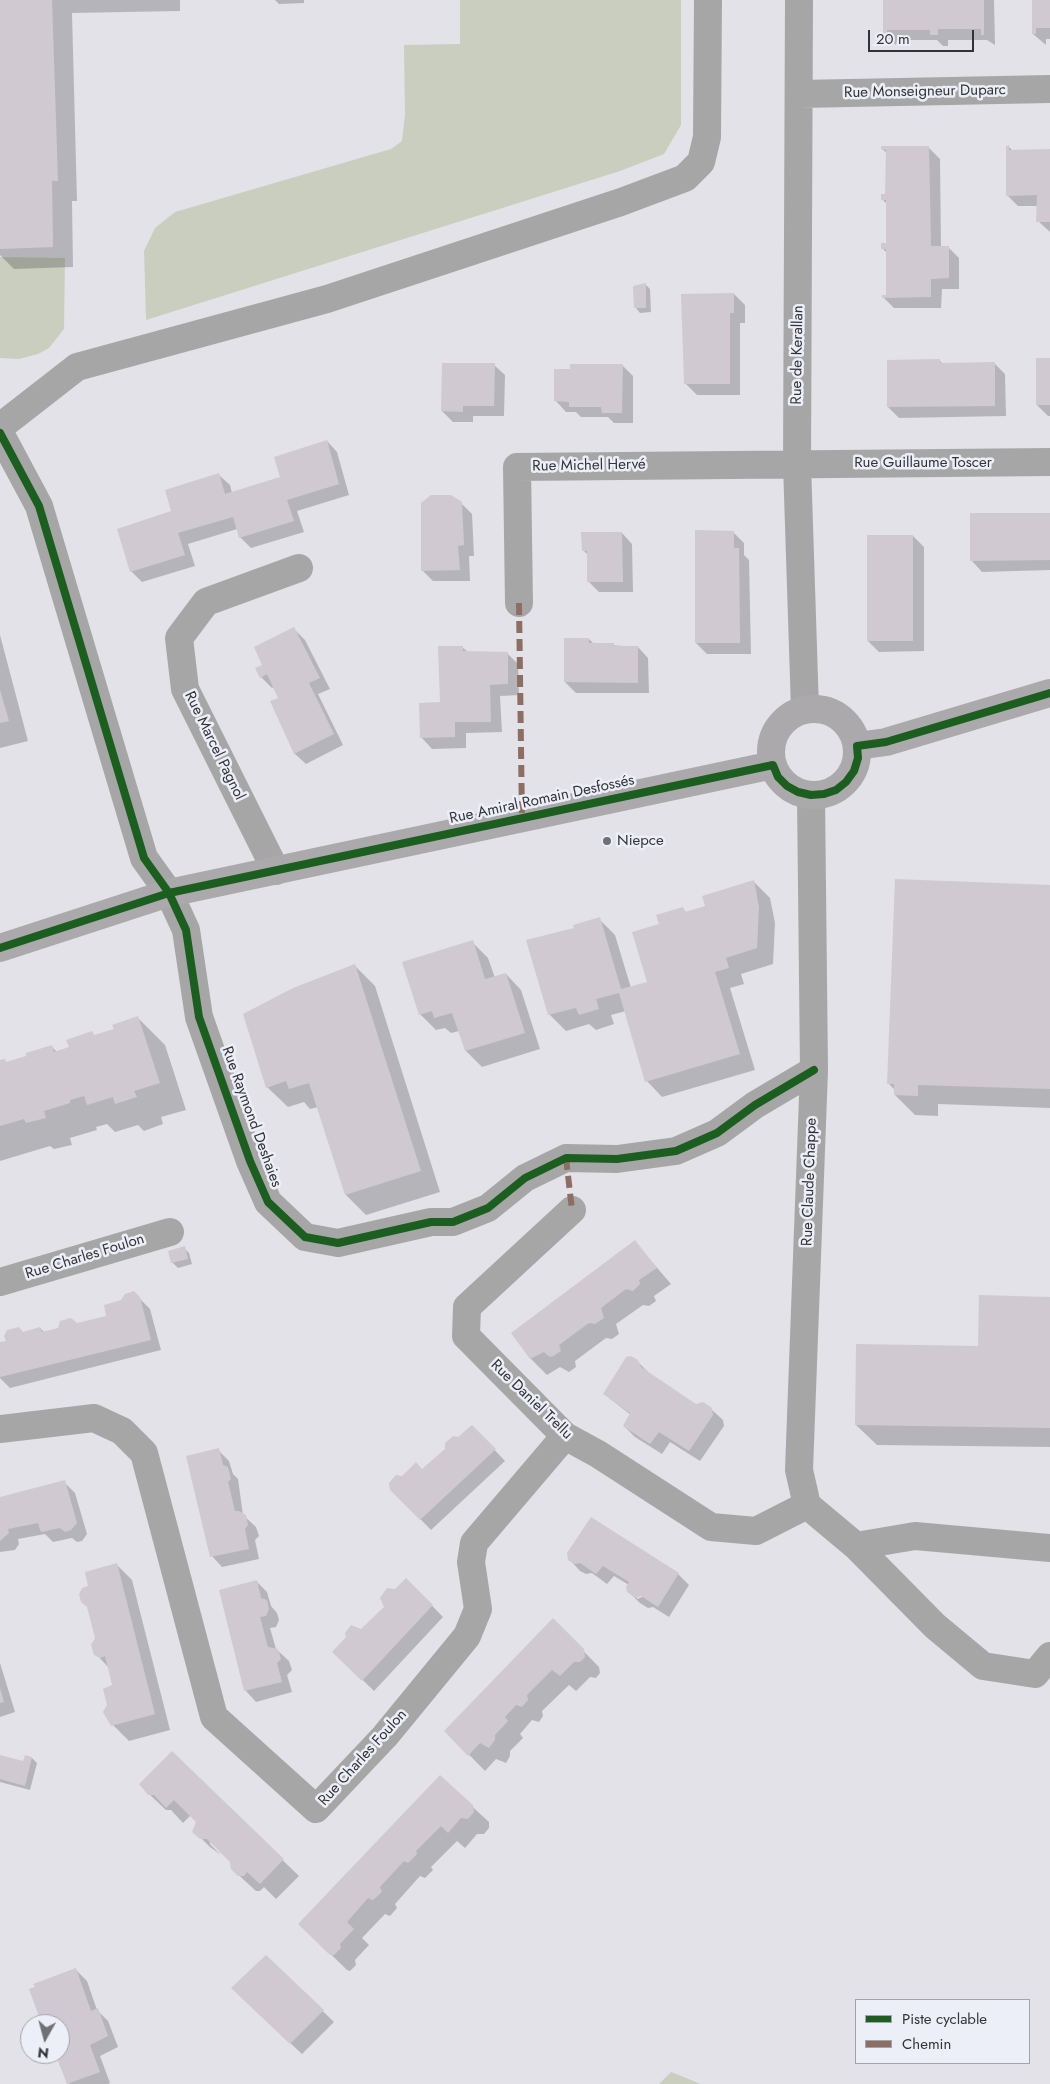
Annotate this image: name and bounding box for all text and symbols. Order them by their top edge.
scale bar [870,20,976,52]
text: 20 m [876,28,910,50]
street label: Rue Monseigneur Duparc [844,82,1006,102]
street label: Rue de Kerallan [788,305,808,405]
street label: Rue Guillaume Toscer [854,454,992,472]
street label: Rue Michel Hervé [532,456,646,476]
street label: Rue Marcel Pagnol [180,689,248,803]
street label: Rue Amiral Romain Desfossés [448,772,636,828]
place label: Niepce [617,832,664,850]
marker: Niepce [601,835,613,847]
street label: Rue Raymond Deshaies [217,1044,285,1190]
street label: Rue Claude Chappe [799,1118,821,1246]
street label: Rue Charles Foulon [23,1230,147,1284]
street label: Rue Daniel Trellu [486,1357,576,1443]
street label: Rue Charles Foulon [315,1706,411,1810]
legend [855,1999,1030,2064]
text: Piste cyclable [902,2008,987,2030]
north arrow [20,2014,70,2064]
text: Chemin [902,2033,951,2055]
text: N [37,2042,50,2063]

